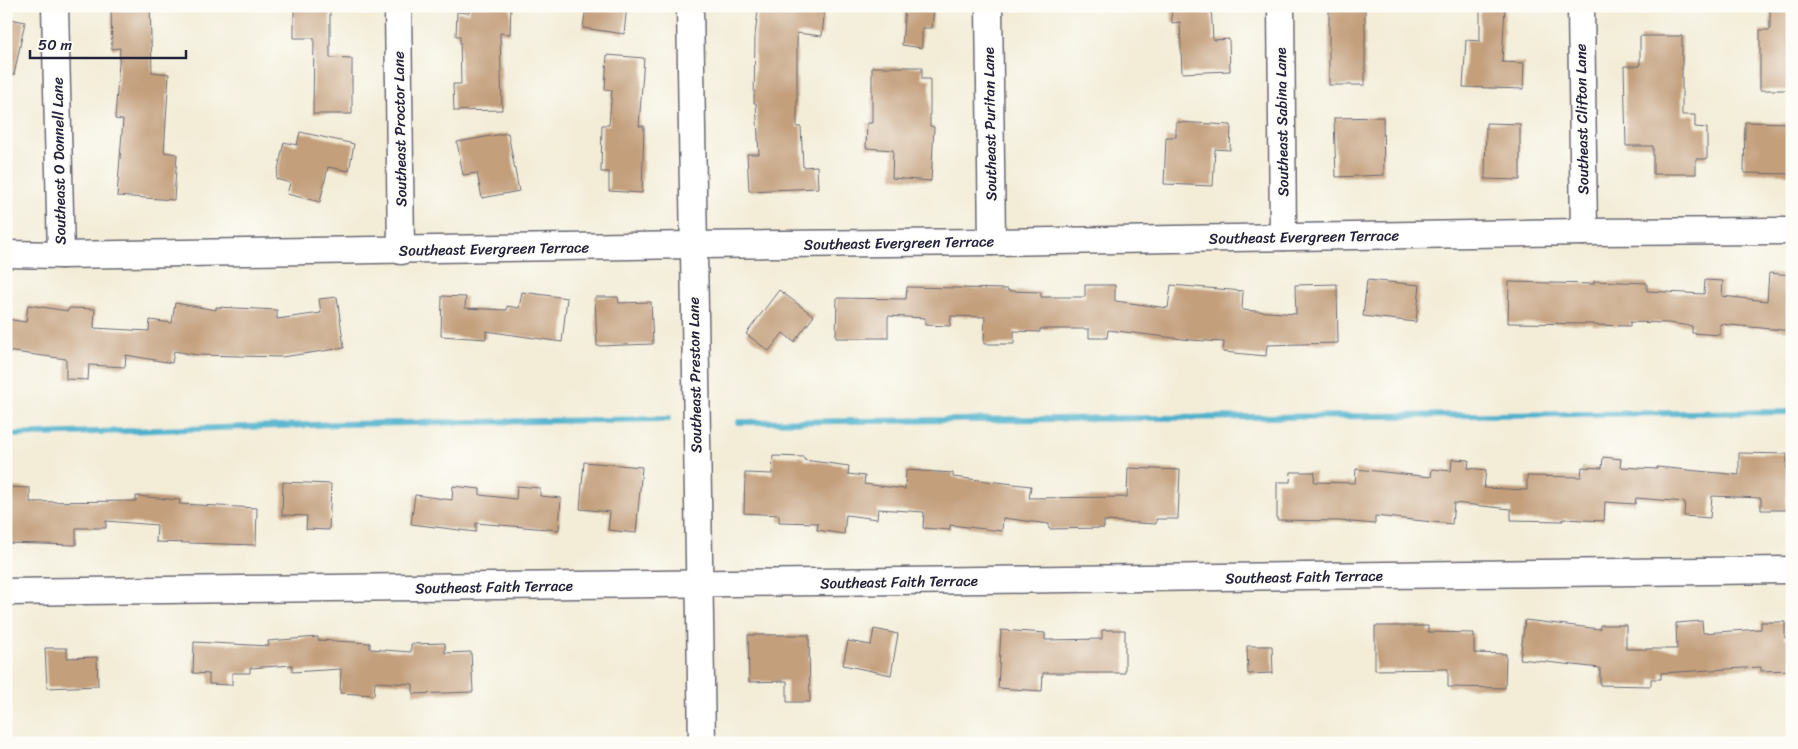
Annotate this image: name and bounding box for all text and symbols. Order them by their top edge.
scale bar [30,28,186,60]
text: 50 m [38,32,73,58]
street label: Southeast Clifton Lane [1568,43,1596,195]
street label: Southeast Puritan Lane [976,47,1004,201]
street label: Southeast Sabina Lane [1268,47,1296,197]
street label: Southeast Proctor Lane [386,51,414,207]
street label: Southeast O Donnell Lane [45,77,73,245]
street label: Southeast Evergreen Terrace [1209,222,1400,252]
street label: Southeast Evergreen Terrace [804,228,995,258]
street label: Southeast Evergreen Terrace [399,234,590,264]
street label: Southeast Preston Lane [681,296,709,453]
street label: Southeast Faith Terrace [1225,563,1383,591]
street label: Southeast Faith Terrace [820,568,978,596]
street label: Southeast Faith Terrace [415,573,573,601]

